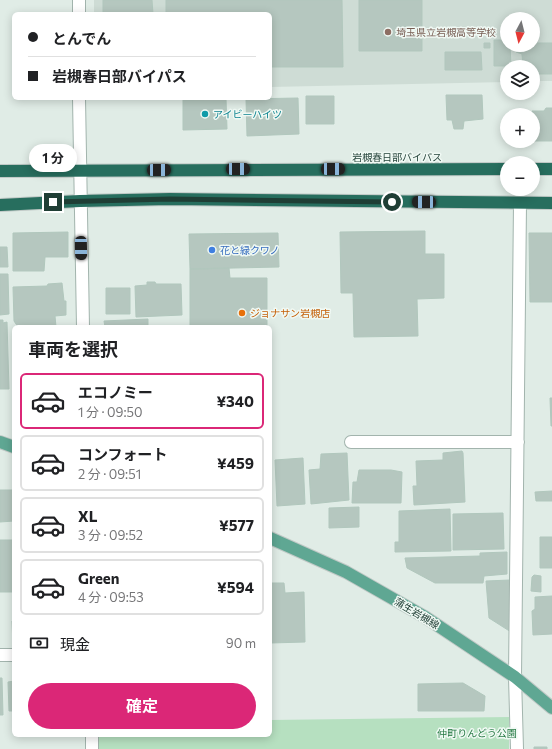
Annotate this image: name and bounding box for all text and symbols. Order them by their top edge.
north arrow [500,12,540,52]
map controls [500,12,540,196]
place label: 埼玉県立岩槻高等学校 [396,26,496,38]
marker: 埼玉県立岩槻高等学校 [383,27,393,37]
text: とんでん [52,29,111,47]
button: layers [500,60,540,100]
text: 岩槻春日部バイパス [52,67,187,85]
place label: アイビーハイツ [213,108,282,120]
button: + [500,108,540,148]
marker: アイビーハイツ [200,109,210,119]
callout: 1 分 [29,144,77,172]
text: 1 分 [42,150,64,166]
street label: 岩槻春日部バイパス [352,151,442,163]
button: − [500,156,540,196]
car [226,163,250,175]
car [321,163,345,175]
car [147,164,171,176]
route end [44,193,62,211]
route start [383,193,401,211]
car [412,196,436,208]
car [75,236,87,260]
place label: 花と緑クワノ [220,244,280,256]
marker: 花と緑クワノ [207,245,217,255]
place label: ジョナサン岩槻店 [250,307,330,319]
marker: ジョナサン岩槻店 [237,308,247,318]
text: 車両を選択 [28,338,118,360]
icon: car [30,383,66,419]
text: エコノミー [78,383,153,401]
text: ¥340 [216,392,254,410]
text: 1 分 · 09:50 [78,404,143,420]
icon: car [30,445,66,481]
text: コンフォート [78,445,168,463]
text: ¥459 [217,454,254,472]
text: 2 分 · 09:51 [78,466,141,482]
icon: car [30,507,66,543]
text: XL [78,507,97,525]
text: ¥577 [219,516,254,534]
text: 3 分 · 09:52 [78,527,143,543]
icon: car [30,569,66,605]
text: Green [78,569,119,587]
text: ¥594 [217,578,254,596]
text: 4 分 · 09:53 [78,589,144,605]
street label: 蒲生岩槻線 [392,595,442,631]
icon: cash [28,632,50,654]
text: 現金 [60,635,90,653]
text: 90 m [226,635,256,651]
button: 確定 [28,683,256,729]
park label: 仲町りんどう公園 [437,727,517,739]

